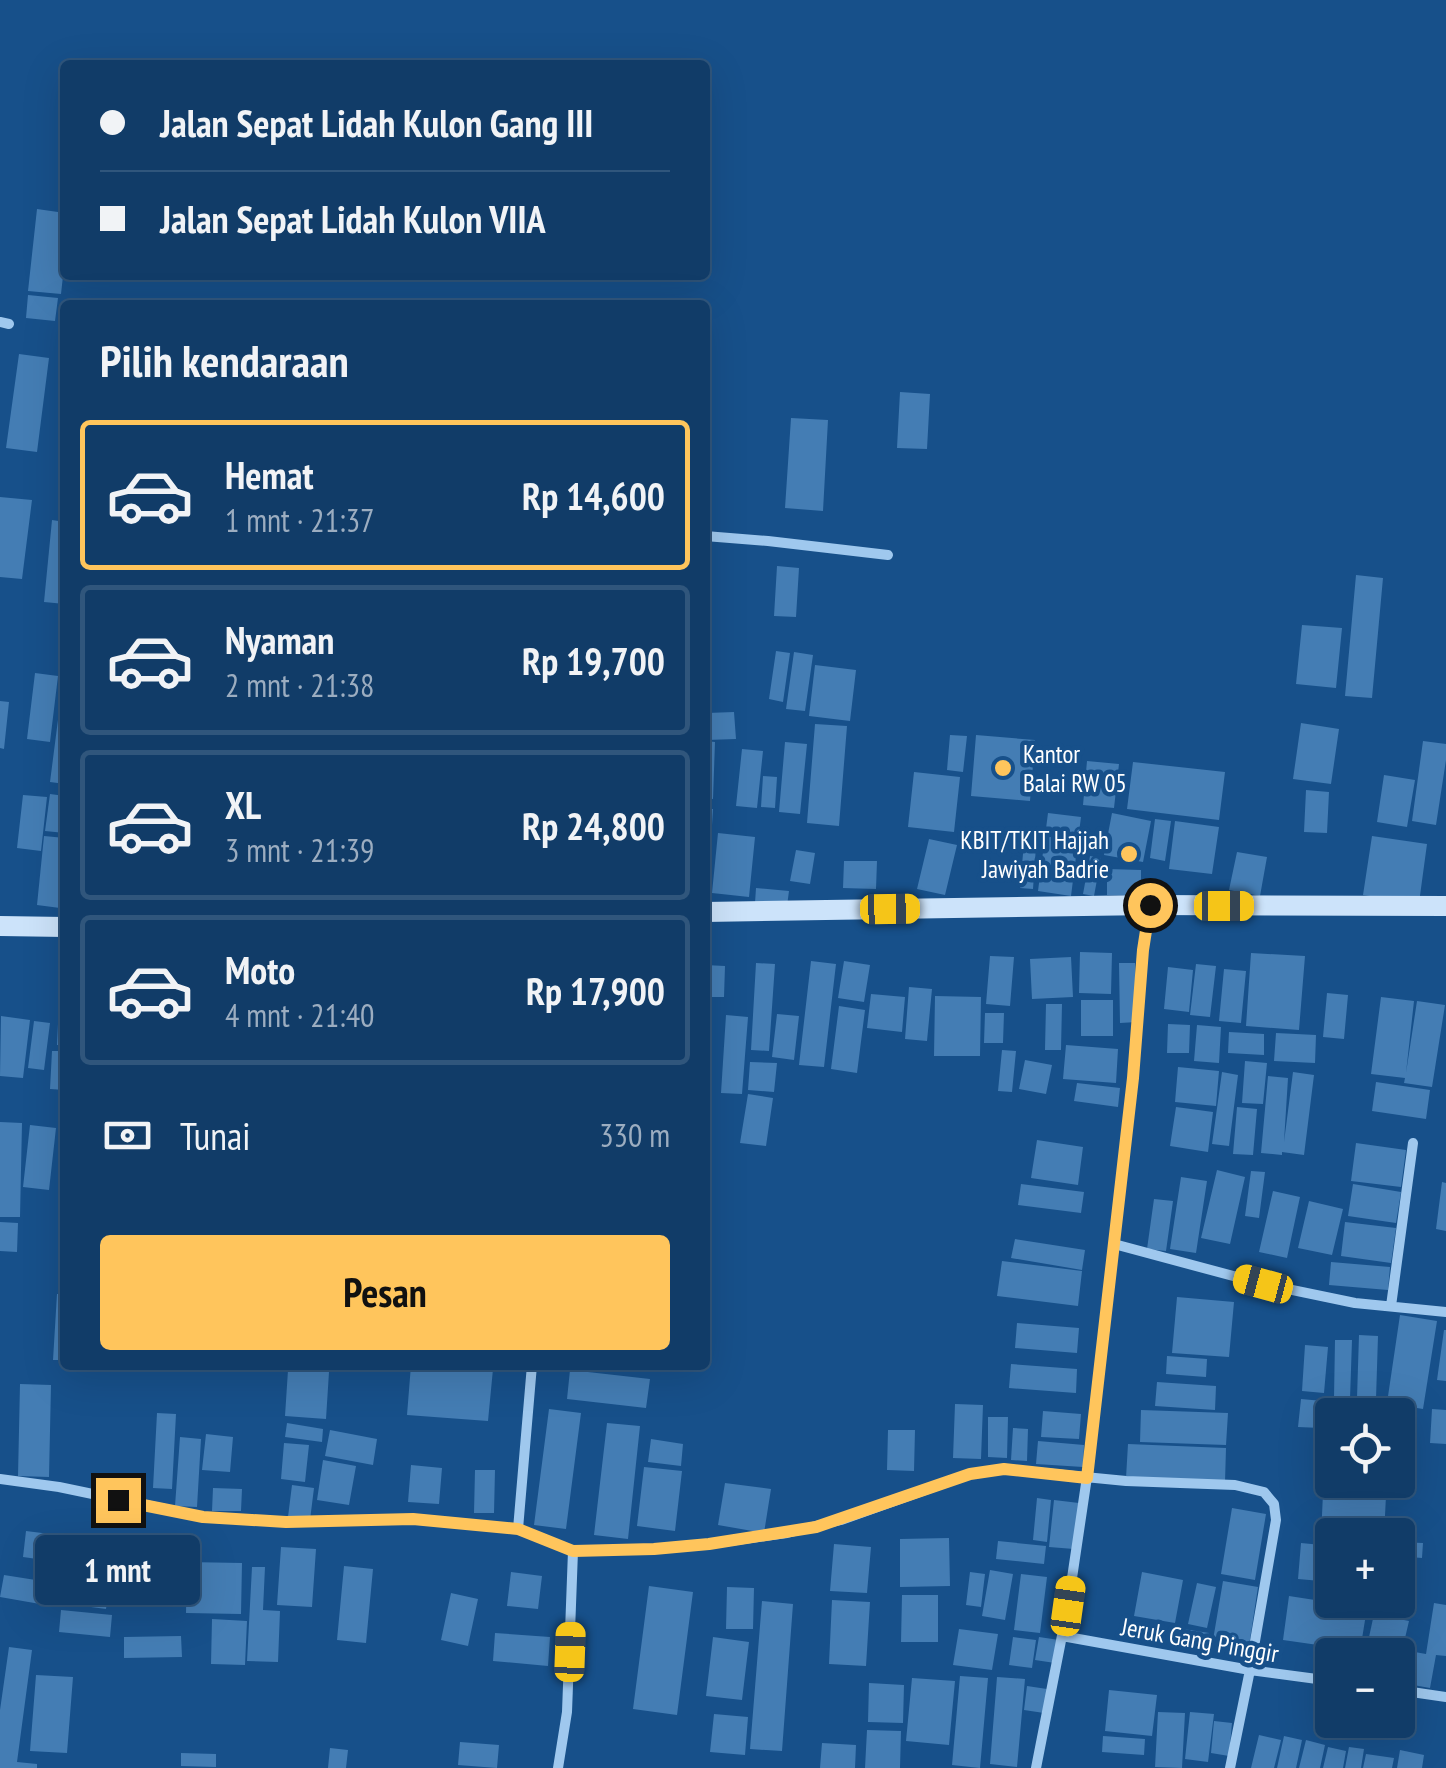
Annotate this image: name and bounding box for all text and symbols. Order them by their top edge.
text: Jalan Sepat Lidah Kulon Gang III [160,98,593,147]
text: Jalan Sepat Lidah Kulon VIIA [160,194,545,243]
text: Pilih kendaraan [100,331,349,389]
icon: car [105,450,195,540]
text: Hemat [225,450,313,499]
text: Rp 14,600 [522,471,665,520]
text: 1 mnt · 21:37 [225,499,374,541]
icon: car [105,615,195,705]
text: Nyaman [225,615,334,664]
text: Rp 19,700 [522,636,665,685]
text: 2 mnt · 21:38 [225,664,374,706]
place label: Kantor Balai RW 05 [1023,738,1127,799]
marker: Kantor Balai RW 05 [992,757,1014,779]
icon: car [105,780,195,870]
text: XL [225,780,261,829]
text: Rp 24,800 [522,801,665,850]
place label: KBIT/TKIT Hajjah Jawiyah Badrie [960,824,1109,885]
text: 3 mnt · 21:39 [225,829,374,871]
marker: KBIT/TKIT Hajjah Jawiyah Badrie [1118,843,1140,865]
route start [1128,883,1173,928]
car [1194,891,1254,921]
car [860,893,920,925]
icon: car [105,945,195,1035]
text: Moto [225,945,295,994]
text: Rp 17,900 [526,966,665,1015]
text: 4 mnt · 21:40 [225,994,374,1036]
icon: cash [100,1108,155,1163]
text: Tunai [180,1111,250,1160]
text: 330 m [599,1114,670,1156]
button: Pesan [100,1235,670,1350]
car [1230,1262,1296,1306]
map controls [1315,1398,1415,1738]
button: locate [1315,1398,1415,1498]
route end [96,1478,141,1523]
button: + [1315,1518,1415,1618]
callout: 1 mnt [36,1535,200,1605]
text: 1 mnt [84,1549,151,1591]
car [1049,1574,1087,1638]
street label: Jeruk Gang Pinggir [1118,1610,1281,1670]
car [554,1621,586,1683]
button: − [1315,1638,1415,1738]

